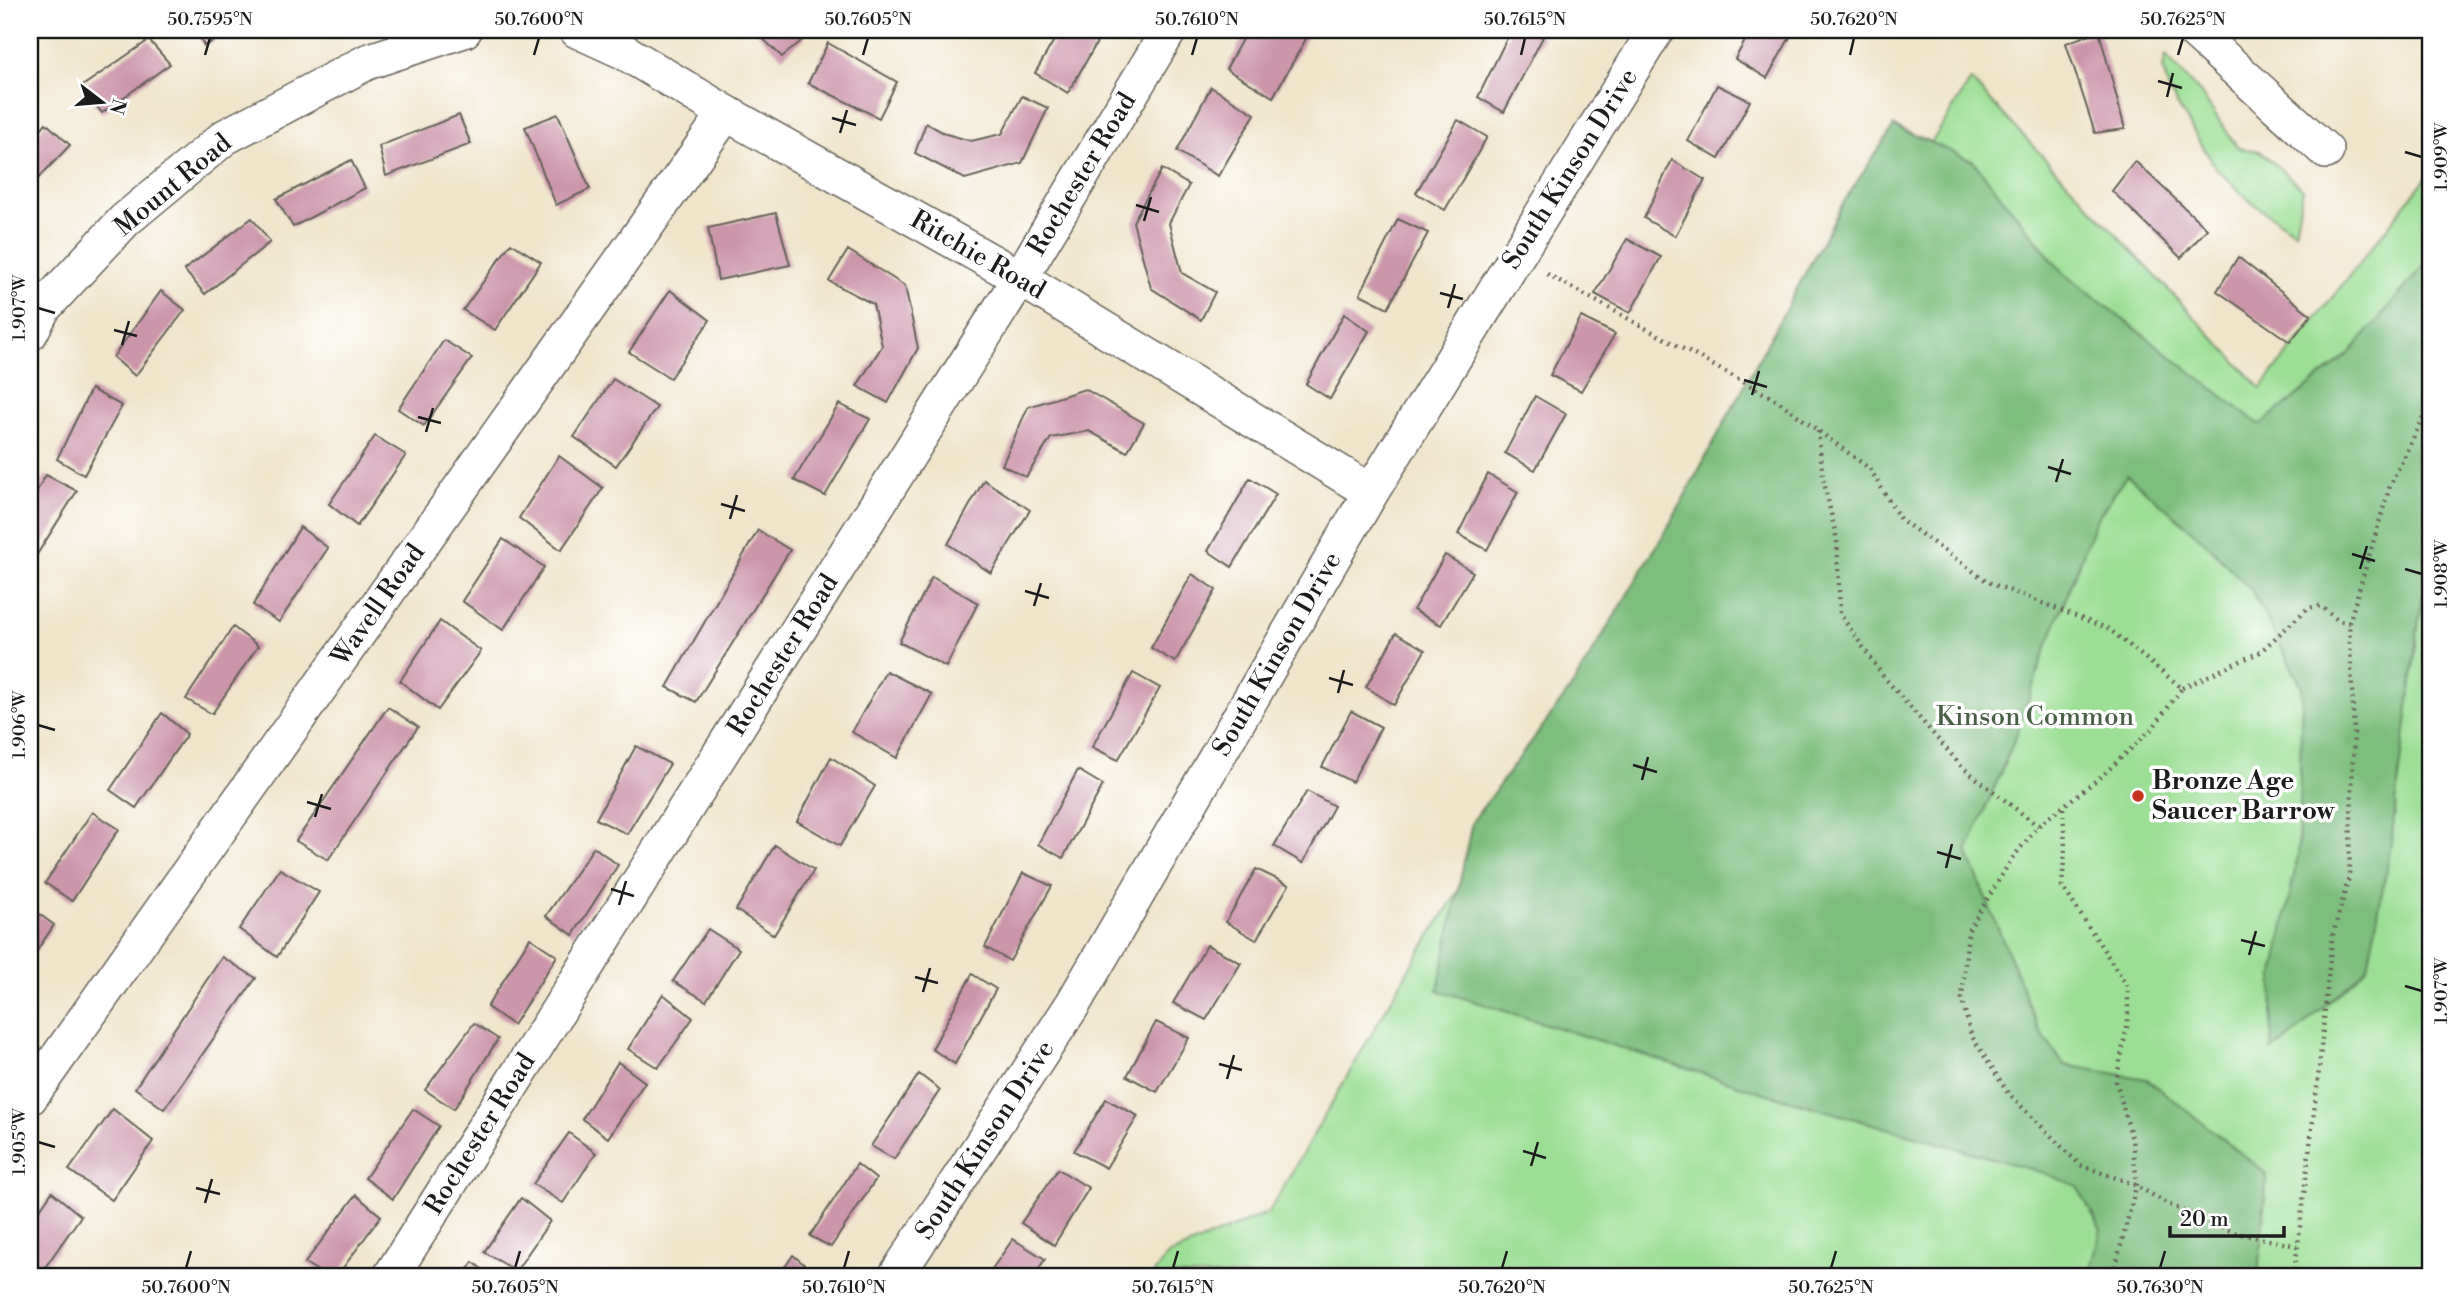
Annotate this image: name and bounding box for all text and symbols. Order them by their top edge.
text: 50.7595°N [167,8,253,31]
text: 50.7600°N [494,8,584,31]
text: 50.7605°N [824,8,912,31]
text: 50.7610°N [1155,8,1240,31]
text: 50.7615°N [1484,8,1567,31]
text: 50.7620°N [1810,8,1898,31]
text: 50.7625°N [2140,8,2226,31]
street label: South Kinson Drive [1495,63,1645,275]
north arrow [66,66,136,136]
street label: Rochester Road [1021,86,1143,261]
text: N [104,96,131,117]
text: 1.909°W [2430,122,2453,191]
street label: Mount Road [108,127,238,243]
street label: Ritchie Road [905,203,1052,307]
text: 1.907°W [8,274,31,341]
street label: Wavell Road [324,538,432,673]
text: 1.908°W [2430,539,2453,608]
street label: South Kinson Drive [1205,546,1349,762]
street label: Rochester Road [721,568,846,742]
text: 1.906°W [8,690,31,759]
park label: Kinson Common [1936,701,2134,733]
place label: Bronze Age Saucer Barrow [2152,765,2336,827]
marker: Bronze Age Saucer Barrow [2130,788,2146,804]
text: 1.907°W [2430,957,2453,1024]
street label: South Kinson Drive [909,1034,1061,1246]
street label: Rochester Road [418,1047,543,1221]
text: 1.905°W [8,1107,31,1176]
scale bar [2170,1194,2283,1238]
text: 20 m [2180,1207,2229,1233]
text: 50.7600°N [141,1276,231,1299]
text: 50.7605°N [471,1276,559,1299]
text: 50.7610°N [802,1276,887,1299]
text: 50.7615°N [1132,1276,1215,1299]
text: 50.7620°N [1458,1276,1546,1299]
text: 50.7625°N [1788,1276,1874,1299]
text: 50.7630°N [2116,1276,2204,1299]

